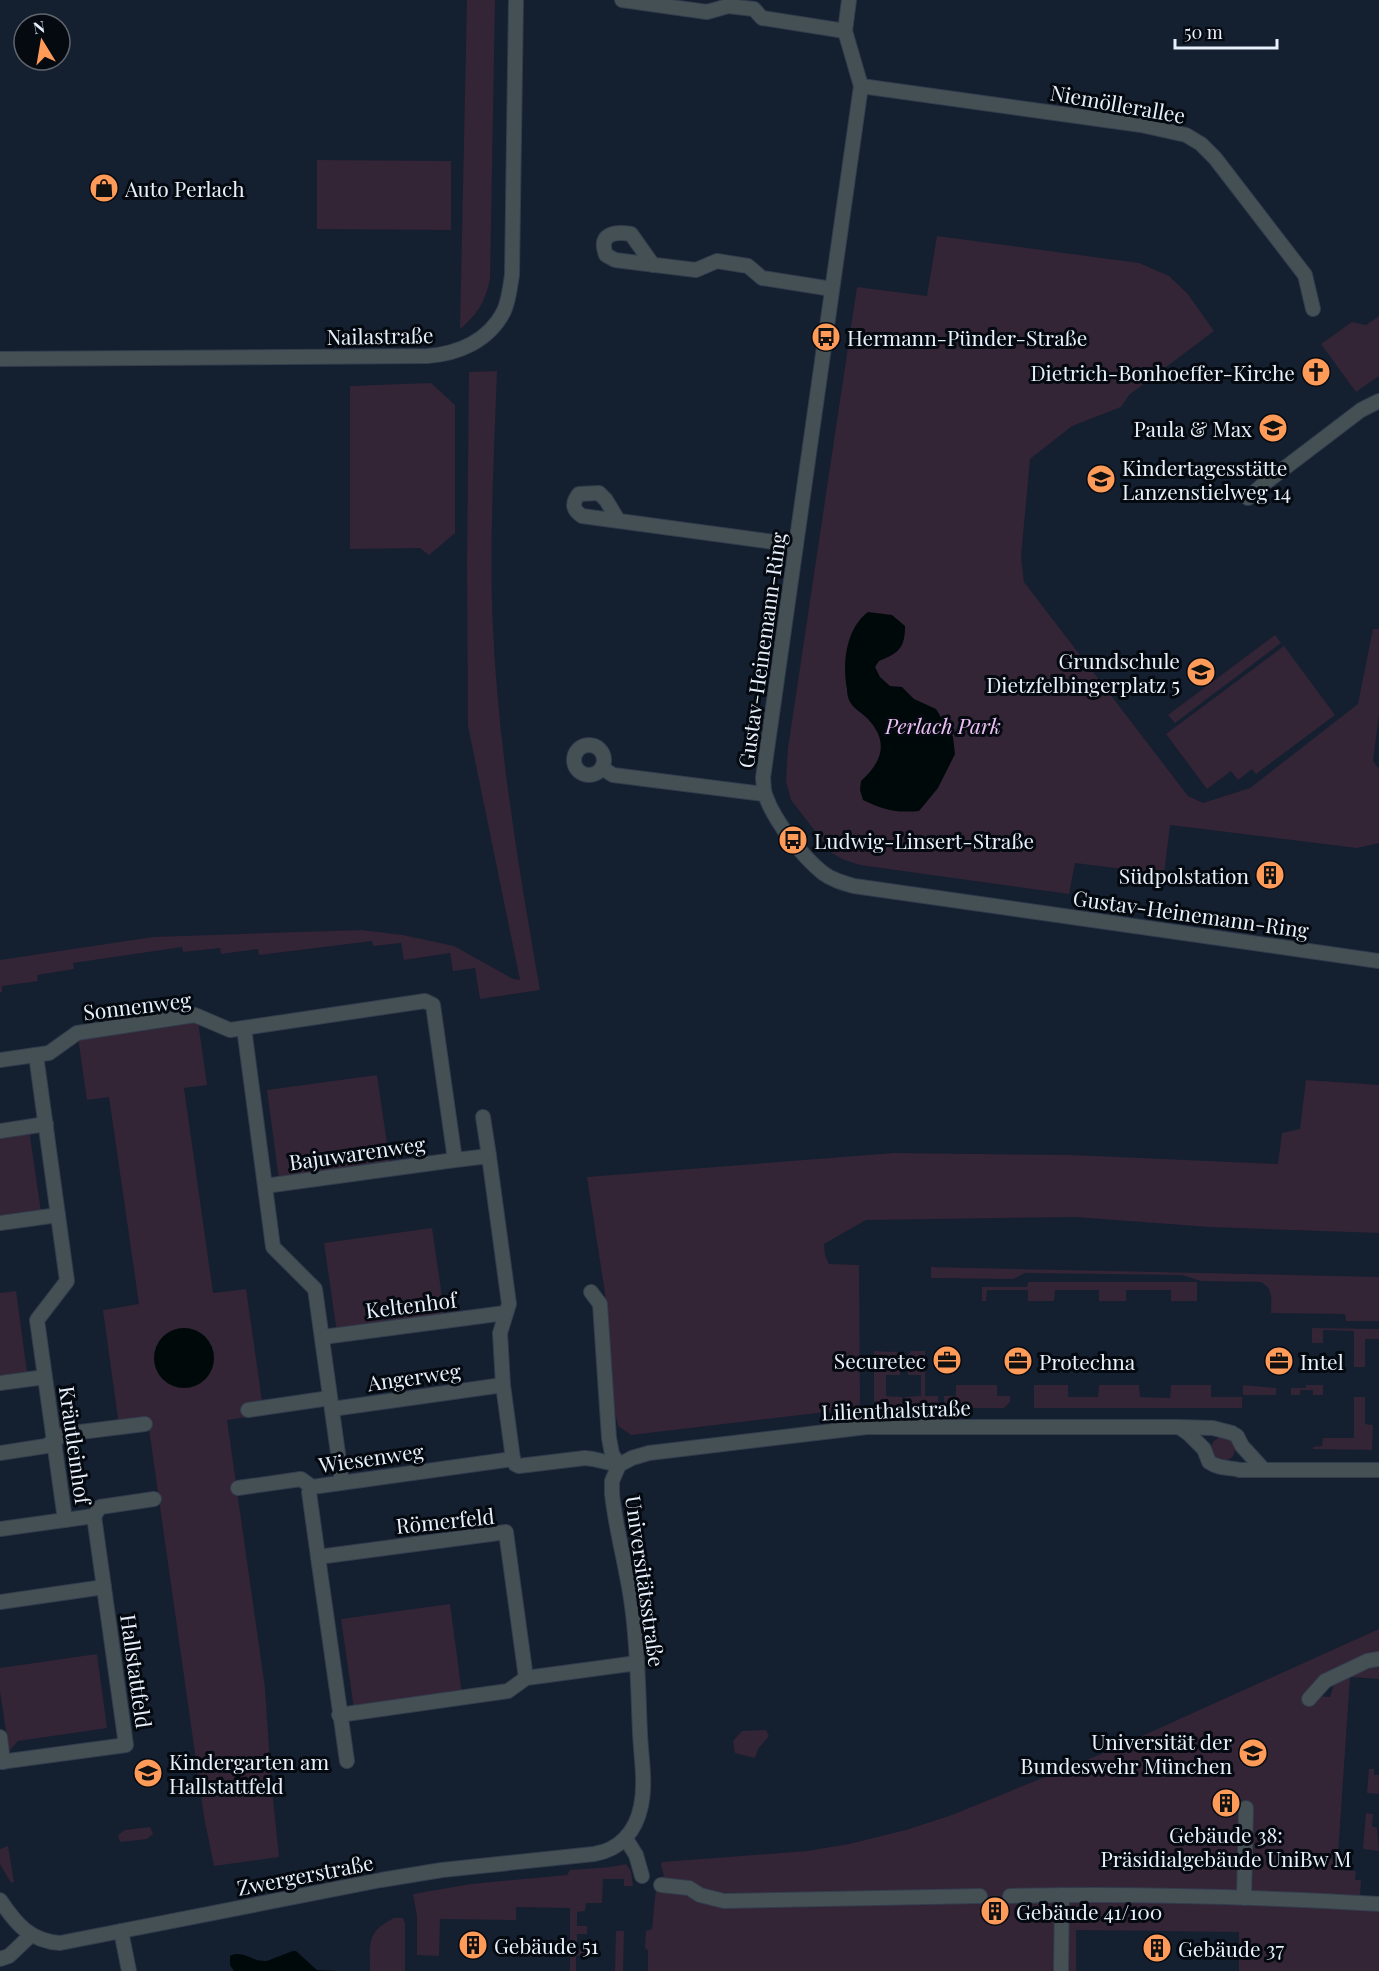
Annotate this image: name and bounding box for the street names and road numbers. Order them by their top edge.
street label: Niemöllerallee [1048,77,1188,129]
street label: Nailastraße [326,320,434,350]
street label: Gustav-Heinemann-Ring [731,530,791,770]
street label: Gustav-Heinemann-Ring [1071,883,1311,943]
street label: Sonnenweg [81,984,193,1026]
street label: Bajuwarenweg [287,1129,427,1175]
street label: Keltenhof [364,1284,460,1323]
street label: Angerweg [364,1356,463,1397]
street label: Kräutleinhof [54,1384,98,1508]
street label: Lilienthalstraße [821,1392,971,1426]
street label: Wiesenweg [316,1436,425,1478]
street label: Universitätsstraße [620,1494,672,1668]
street label: Römerfeld [394,1501,496,1539]
street label: Hallstattfeld [115,1612,159,1730]
street label: Zwergerstraße [234,1847,376,1901]

